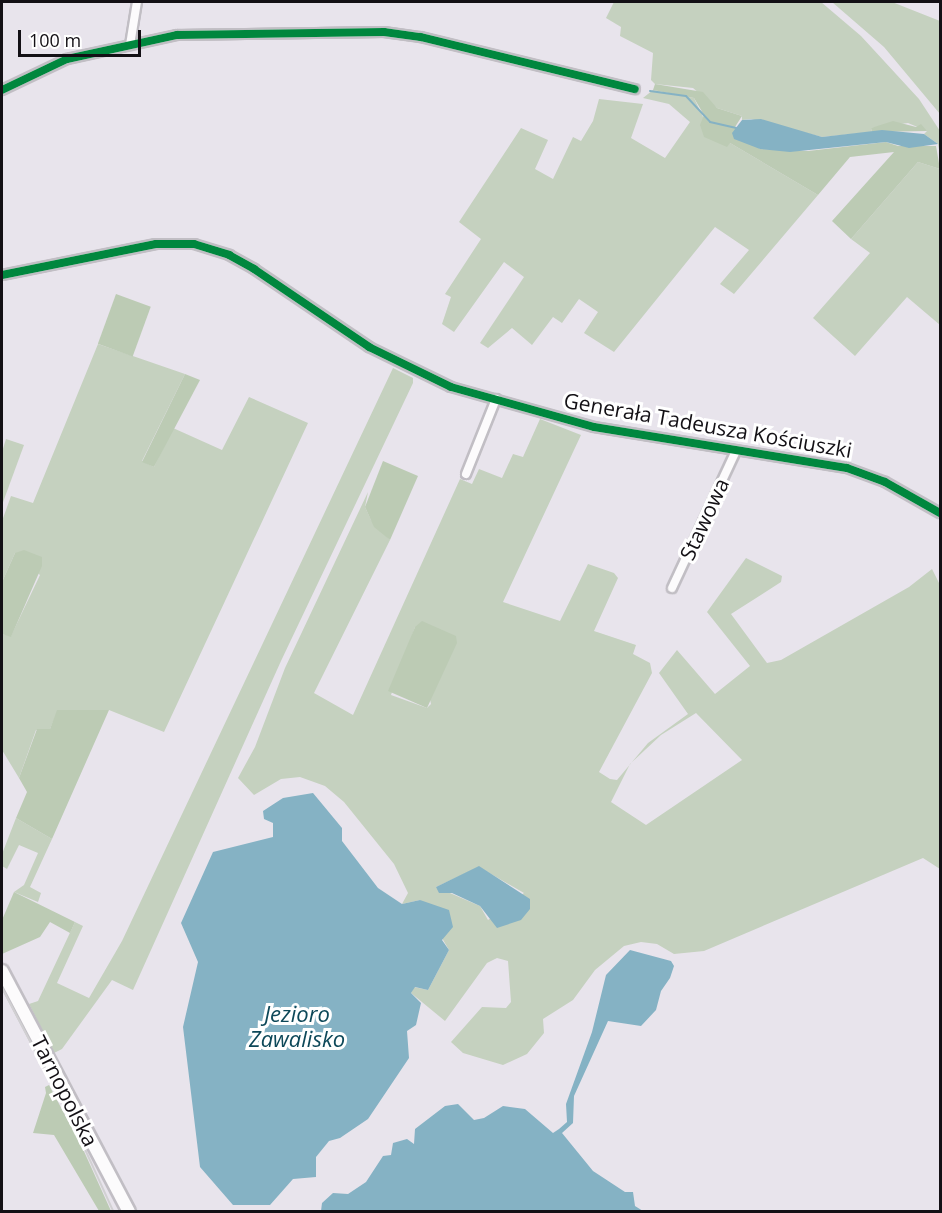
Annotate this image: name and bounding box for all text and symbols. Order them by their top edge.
scale bar [21,18,144,56]
text: 100 m [29,28,81,52]
street label: Generała Tadeusza Kościuszki [562,387,854,463]
street label: Stawowa [674,474,734,564]
water label: Jezioro Zawalisko [249,1000,345,1052]
street label: Tarnopolska [26,1031,104,1151]

